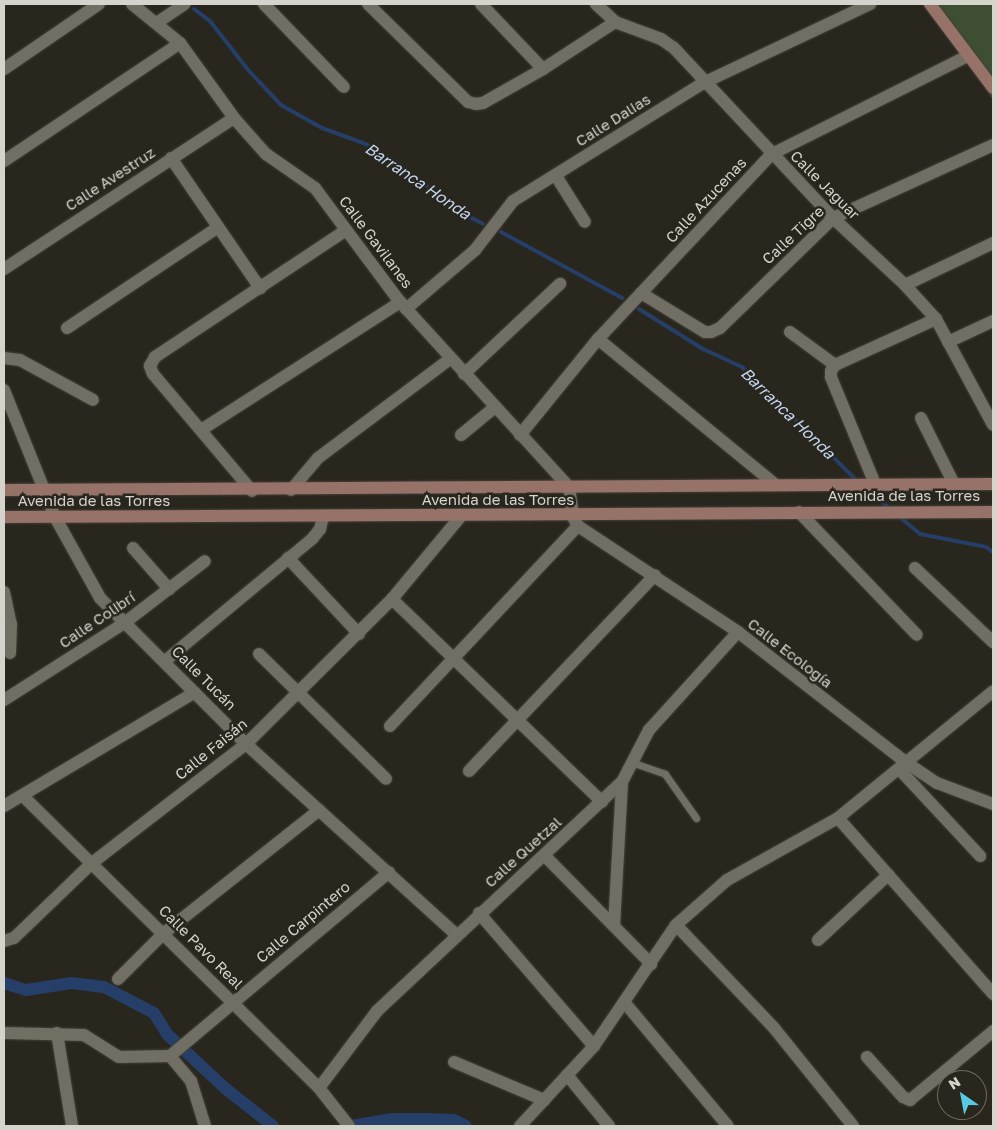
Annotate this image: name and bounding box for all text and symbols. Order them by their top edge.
street label: Calle Dalias [572,90,654,150]
water label: Barranca Honda [362,139,474,223]
street label: Calle Avestruz [62,143,158,215]
street label: Calle Jaguar [787,147,863,223]
street label: Calle Azucenas [662,154,750,246]
street label: Calle Gavilanes [335,192,417,292]
street label: Calle Tigre [759,202,827,268]
water label: Barranca Honda [737,363,839,463]
street label: Avenida de las Torres [828,487,980,505]
street label: Avenida de las Torres [422,491,574,509]
street label: Avenida de las Torres [18,492,170,510]
street label: Calle Colibrí [56,588,138,652]
street label: Calle Ecología [744,614,836,692]
street label: Calle Tucán [168,642,240,714]
street label: Calle Faisán [171,715,251,783]
street label: Calle Quetzal [481,813,565,891]
street label: Calle Carpintero [252,878,354,966]
street label: Calle Pavo Real [155,901,247,993]
north arrow [937,1070,987,1120]
text: N [945,1073,963,1093]

